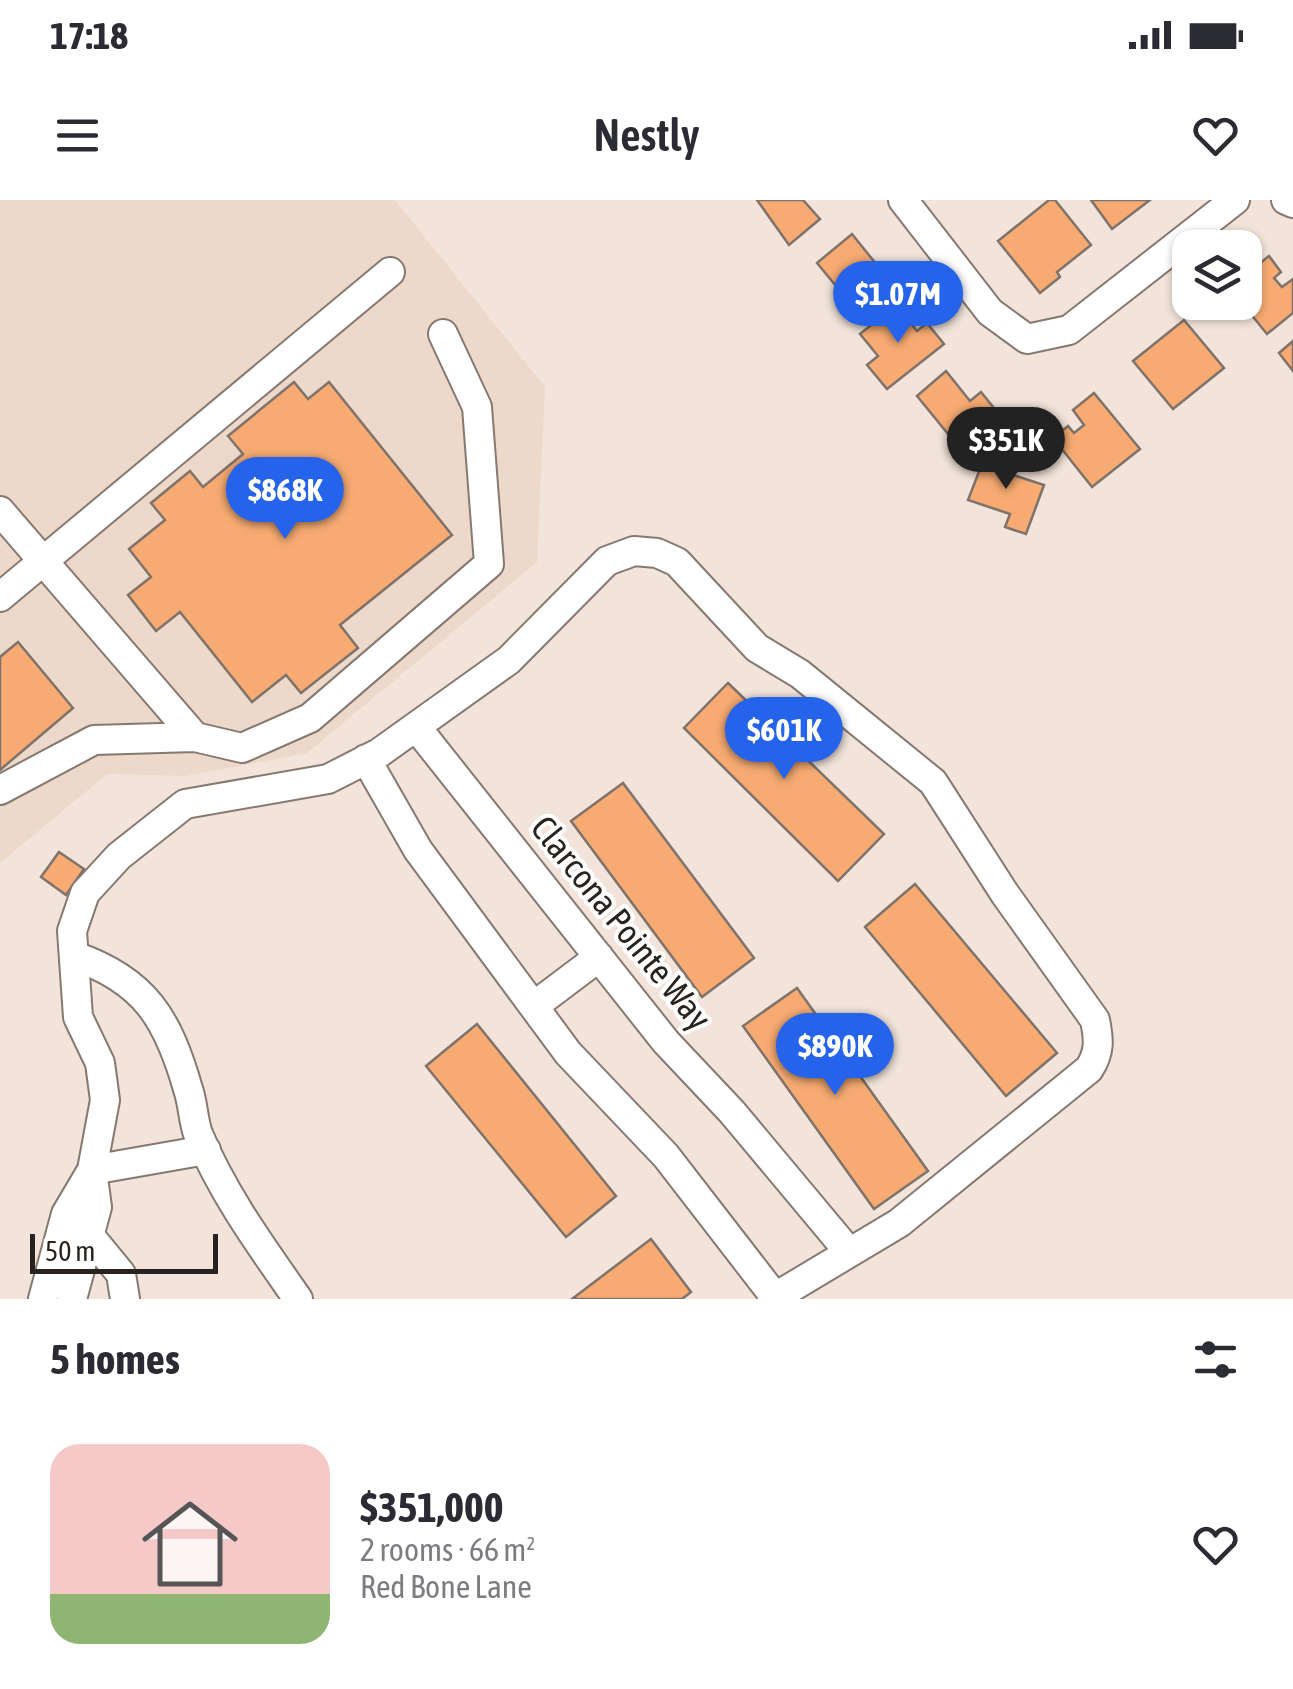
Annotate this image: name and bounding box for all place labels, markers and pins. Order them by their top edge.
pin: $1.07M [817,261,979,346]
pin: $351K [936,407,1076,492]
pin: $868K [215,457,355,542]
pin: $601K [714,697,854,782]
pin: $890K [765,1013,905,1098]

